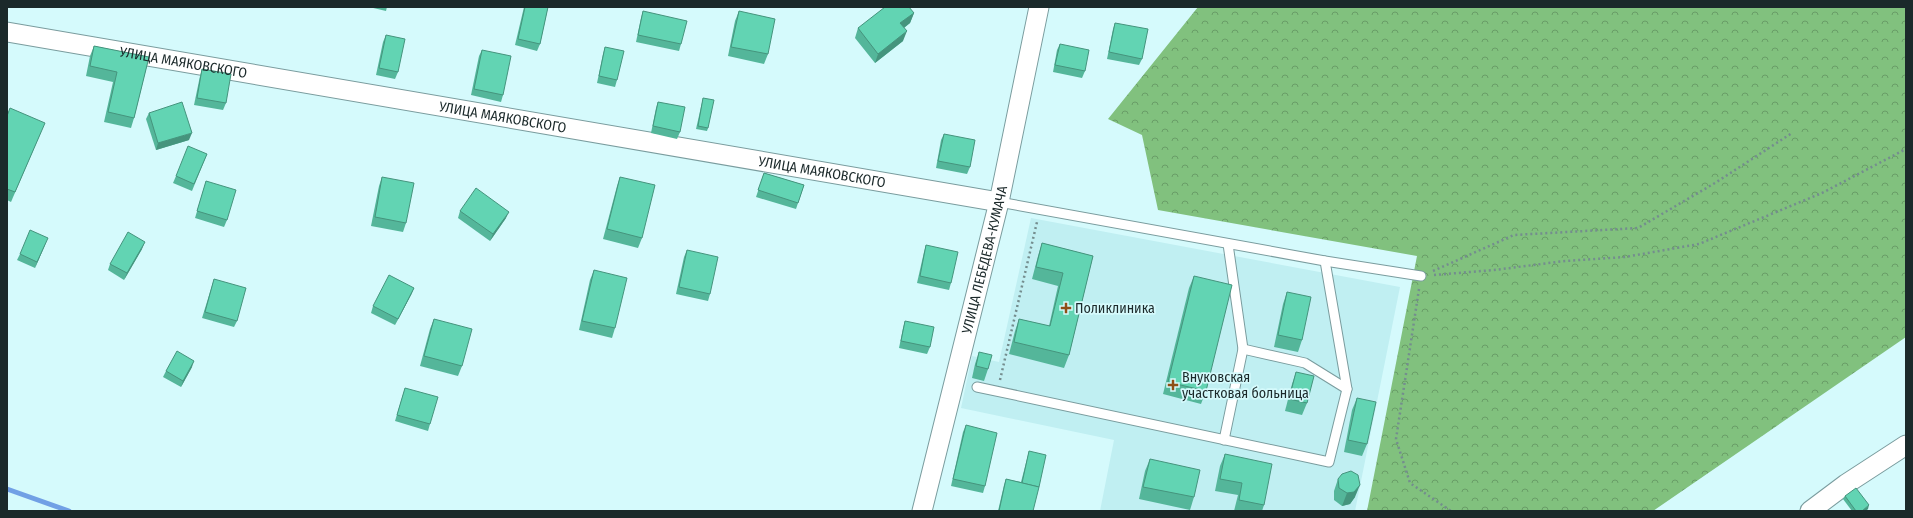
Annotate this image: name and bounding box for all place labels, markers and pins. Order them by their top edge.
place label: Поликлиника [1075,300,1155,317]
marker: Поликлиника [1060,302,1072,314]
place label: Внуковская участковая больница [1182,369,1309,402]
marker: Внуковская участковая больница [1167,379,1179,391]

